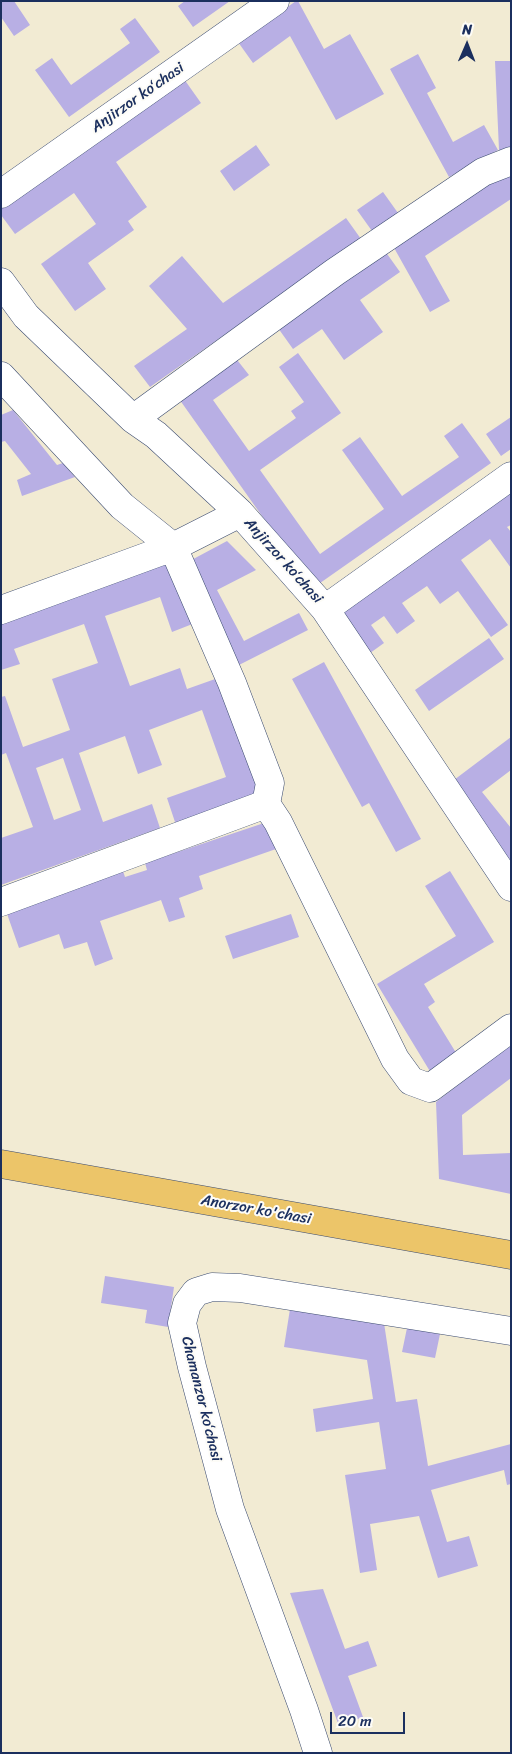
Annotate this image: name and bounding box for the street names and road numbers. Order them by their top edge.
street label: Anjirzor koʻchasi [88,59,188,137]
street label: Anjirzor koʻchasi [240,514,326,608]
street label: Anorzor ko'chasi [199,1191,313,1229]
street label: Chamanzor koʻchasi [177,1335,225,1463]

